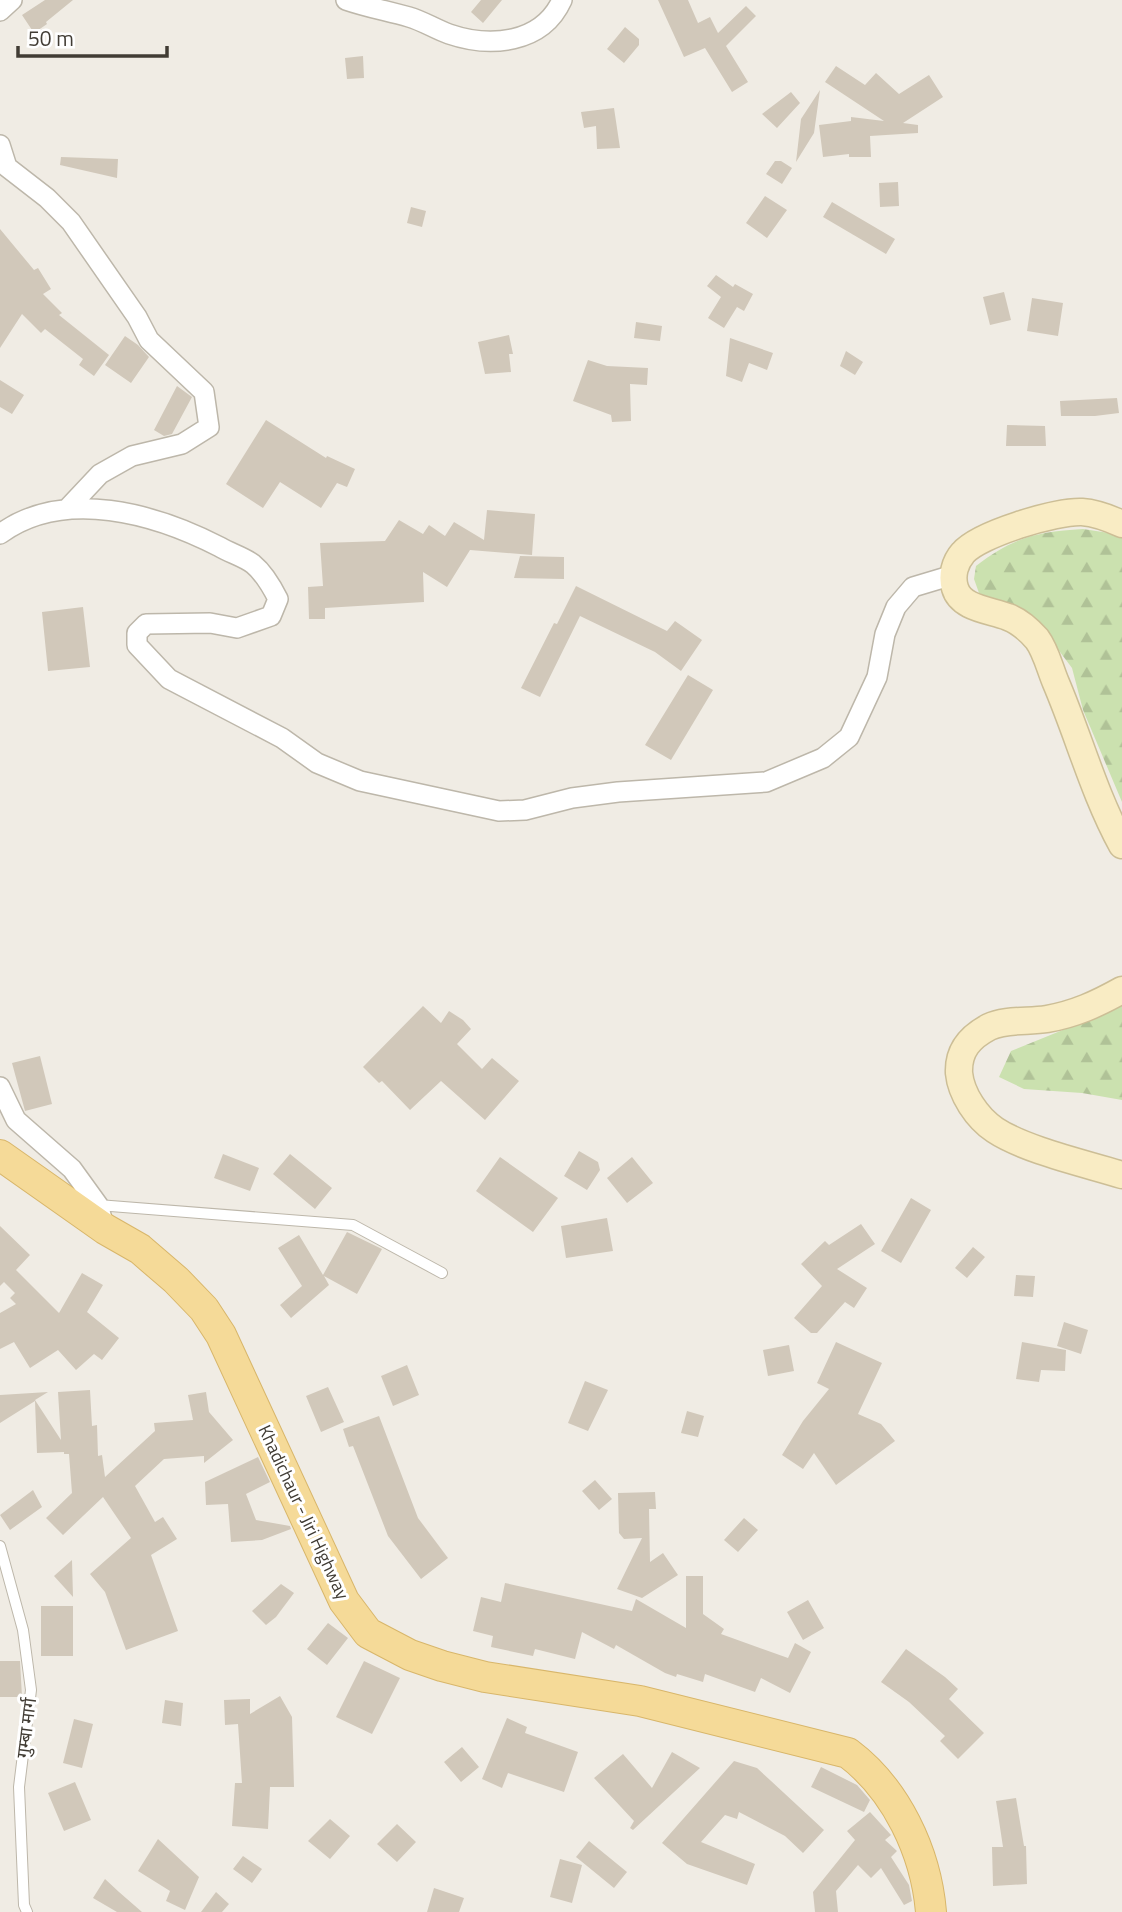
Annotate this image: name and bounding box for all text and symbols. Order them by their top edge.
scale bar [18,14,166,58]
text: 50 m [28,22,74,54]
street label: Khadichaur - Jiri Highway [252,1420,357,1604]
street label: गुम्बा मार्ग [9,1695,43,1760]

